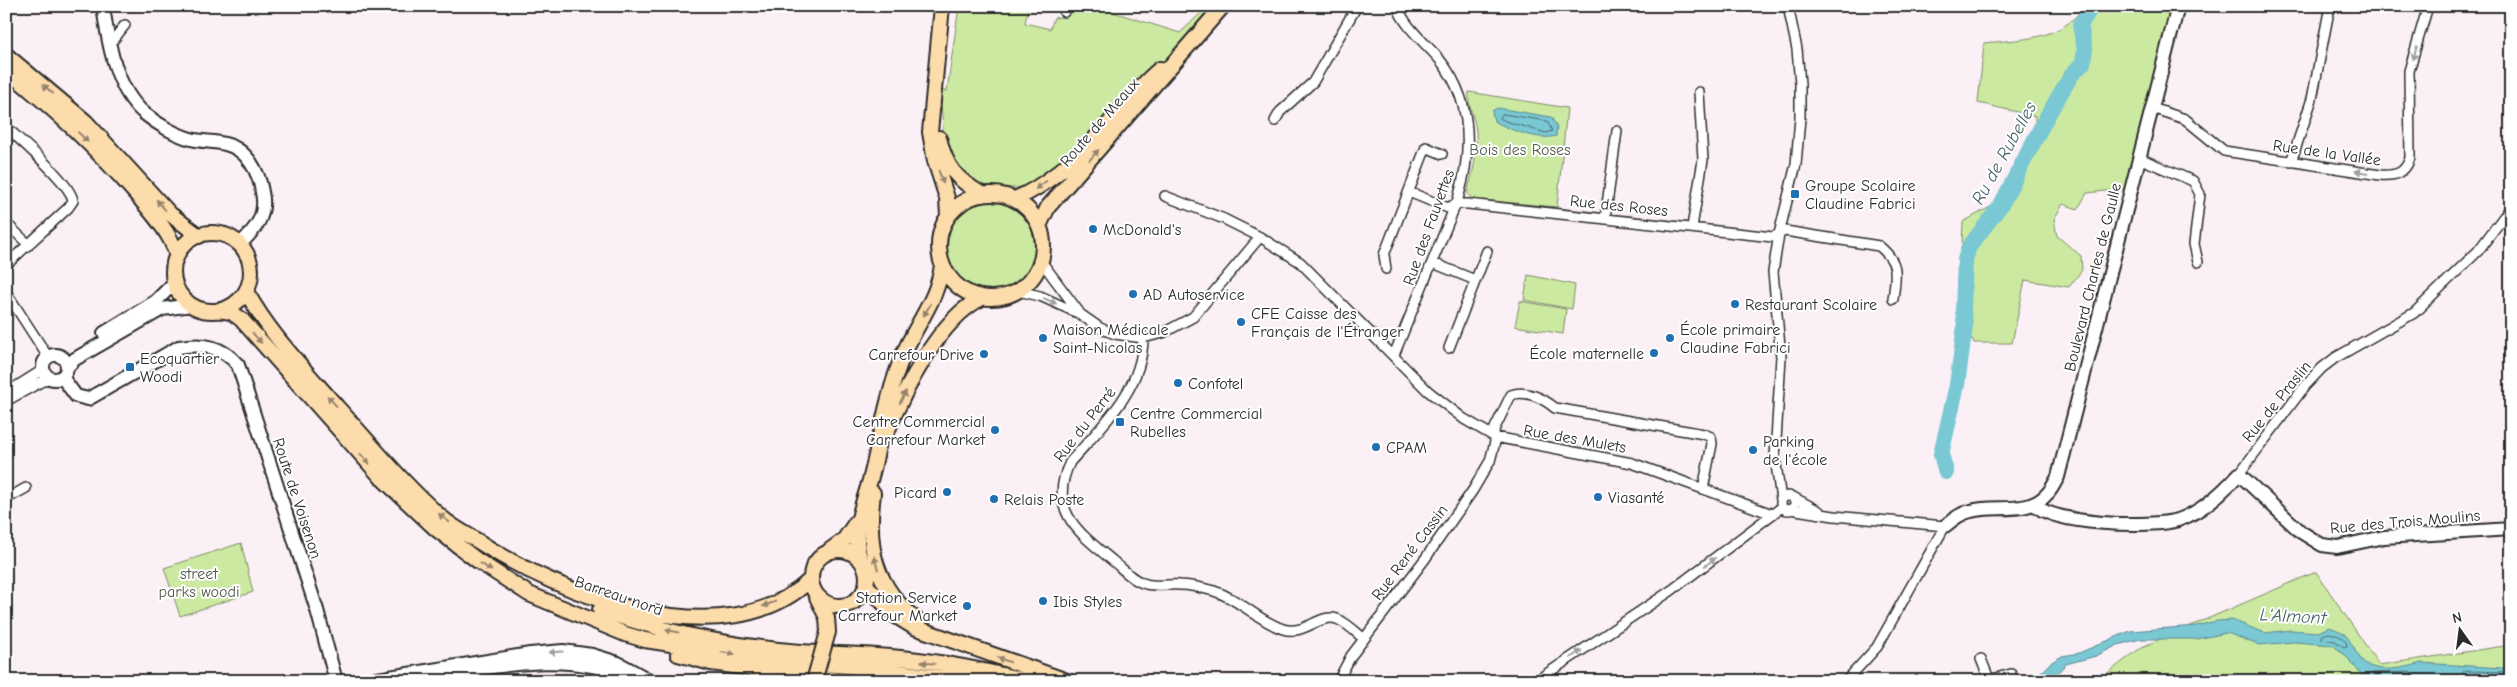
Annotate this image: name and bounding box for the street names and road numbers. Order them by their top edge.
street label: Route de Meaux [1057,75,1143,170]
street label: Rue de la Vallée [2272,136,2382,169]
street label: Rue des Fauvettes [1400,167,1458,288]
street label: Boulevard Charles de Gaulle [2061,181,2125,373]
street label: Rue des Roses [1569,192,1669,220]
street label: Rue de Praslin [2239,358,2315,446]
street label: Rue du Perré [1050,384,1119,465]
street label: Rue des Mulets [1522,421,1628,457]
street label: Route de Voisenon [269,436,325,561]
street label: Rue René Cassin [1368,501,1451,604]
street label: Rue des Trois Moulins [2329,506,2481,538]
street label: Barreau nord [572,572,665,619]

